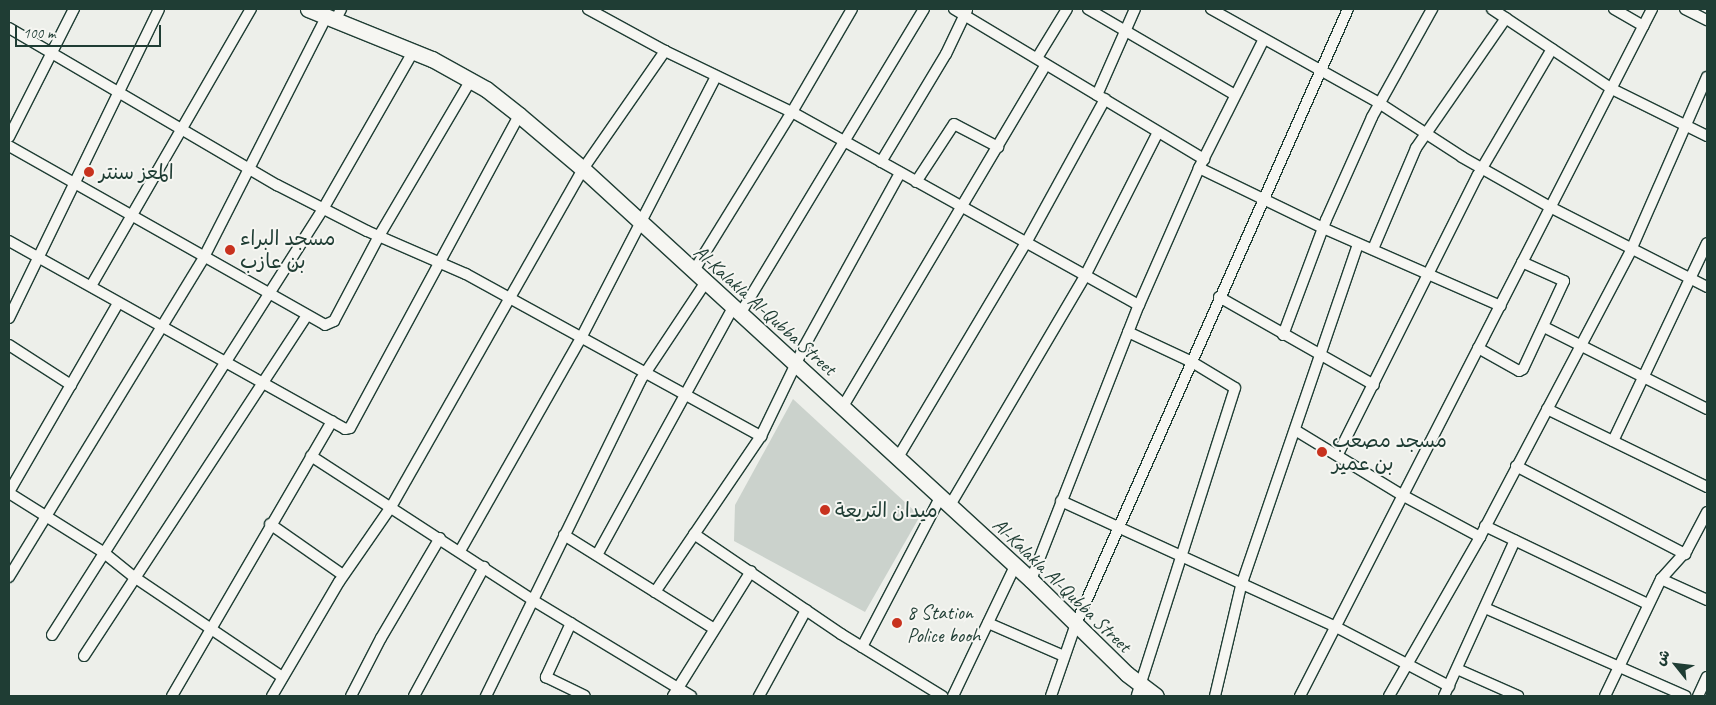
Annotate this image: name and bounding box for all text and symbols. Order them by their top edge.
scale bar [18,15,164,47]
text: 100 m [23,24,55,43]
place label: المعز سنتر [99,160,174,184]
marker: المعز سنتر [83,166,95,178]
place label: مسجد البراء بن عازب [240,226,335,273]
street label: Al-Kalakla Al-Qubba Street [689,240,841,380]
marker: مسجد البراء بن عازب [224,244,236,256]
place label: مسجد مصعب بن عمير [1332,429,1447,476]
marker: مسجد مصعب بن عمير [1316,446,1328,458]
place label: ميدان التريعة [835,498,938,522]
marker: ميدان التريعة [819,504,831,516]
street label: Al-Kalakla Al-Qubba Street [987,512,1137,658]
place label: 8 Station Police booh [907,600,980,647]
marker: 8 Station Police booh [891,617,903,629]
north arrow [1651,640,1701,690]
text: ش [1651,647,1674,668]

